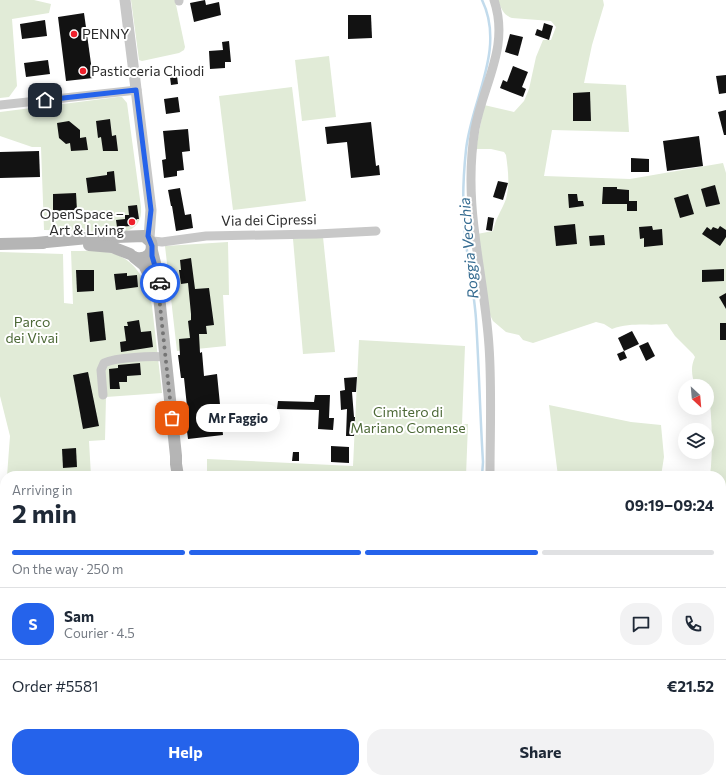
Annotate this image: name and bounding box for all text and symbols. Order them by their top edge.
place label: PENNY [82,25,129,42]
marker: PENNY [69,29,79,39]
place label: Pasticceria Chiodi [91,62,204,79]
marker: Pasticceria Chiodi [78,66,88,76]
pin [28,83,62,117]
icon: home [34,89,56,111]
water label: Roggia Vecchia [455,196,481,300]
place label: OpenSpace – Art & Living [40,205,124,238]
street label: Via dei Cipressi [221,210,317,229]
marker: OpenSpace – Art & Living [127,217,137,227]
courier [140,263,180,303]
icon: car [149,272,171,294]
park label: Parco dei Vivai [6,313,58,346]
north arrow [678,379,714,415]
map controls [678,379,714,459]
pin [155,401,189,435]
park label: Cimitero di Mariano Comense [350,403,466,436]
callout: Mr Faggio [196,404,280,432]
icon: bag [161,407,183,429]
text: Mr Faggio [208,410,268,426]
button: layers [678,423,714,459]
text: Arriving in [12,482,72,498]
text: 09:19–09:24 [625,496,714,514]
text: 2 min [12,497,77,528]
text: On the way · 250 m [12,561,123,577]
button: chat [620,603,662,645]
button: phone [672,603,714,645]
text: Sam [64,607,94,625]
text: S [28,615,38,633]
text: Courier · 4.5 [64,625,135,641]
text: Order #5581 [12,677,98,695]
text: €21.52 [667,677,714,695]
button: Help [12,729,359,775]
button: Share [367,729,714,775]

